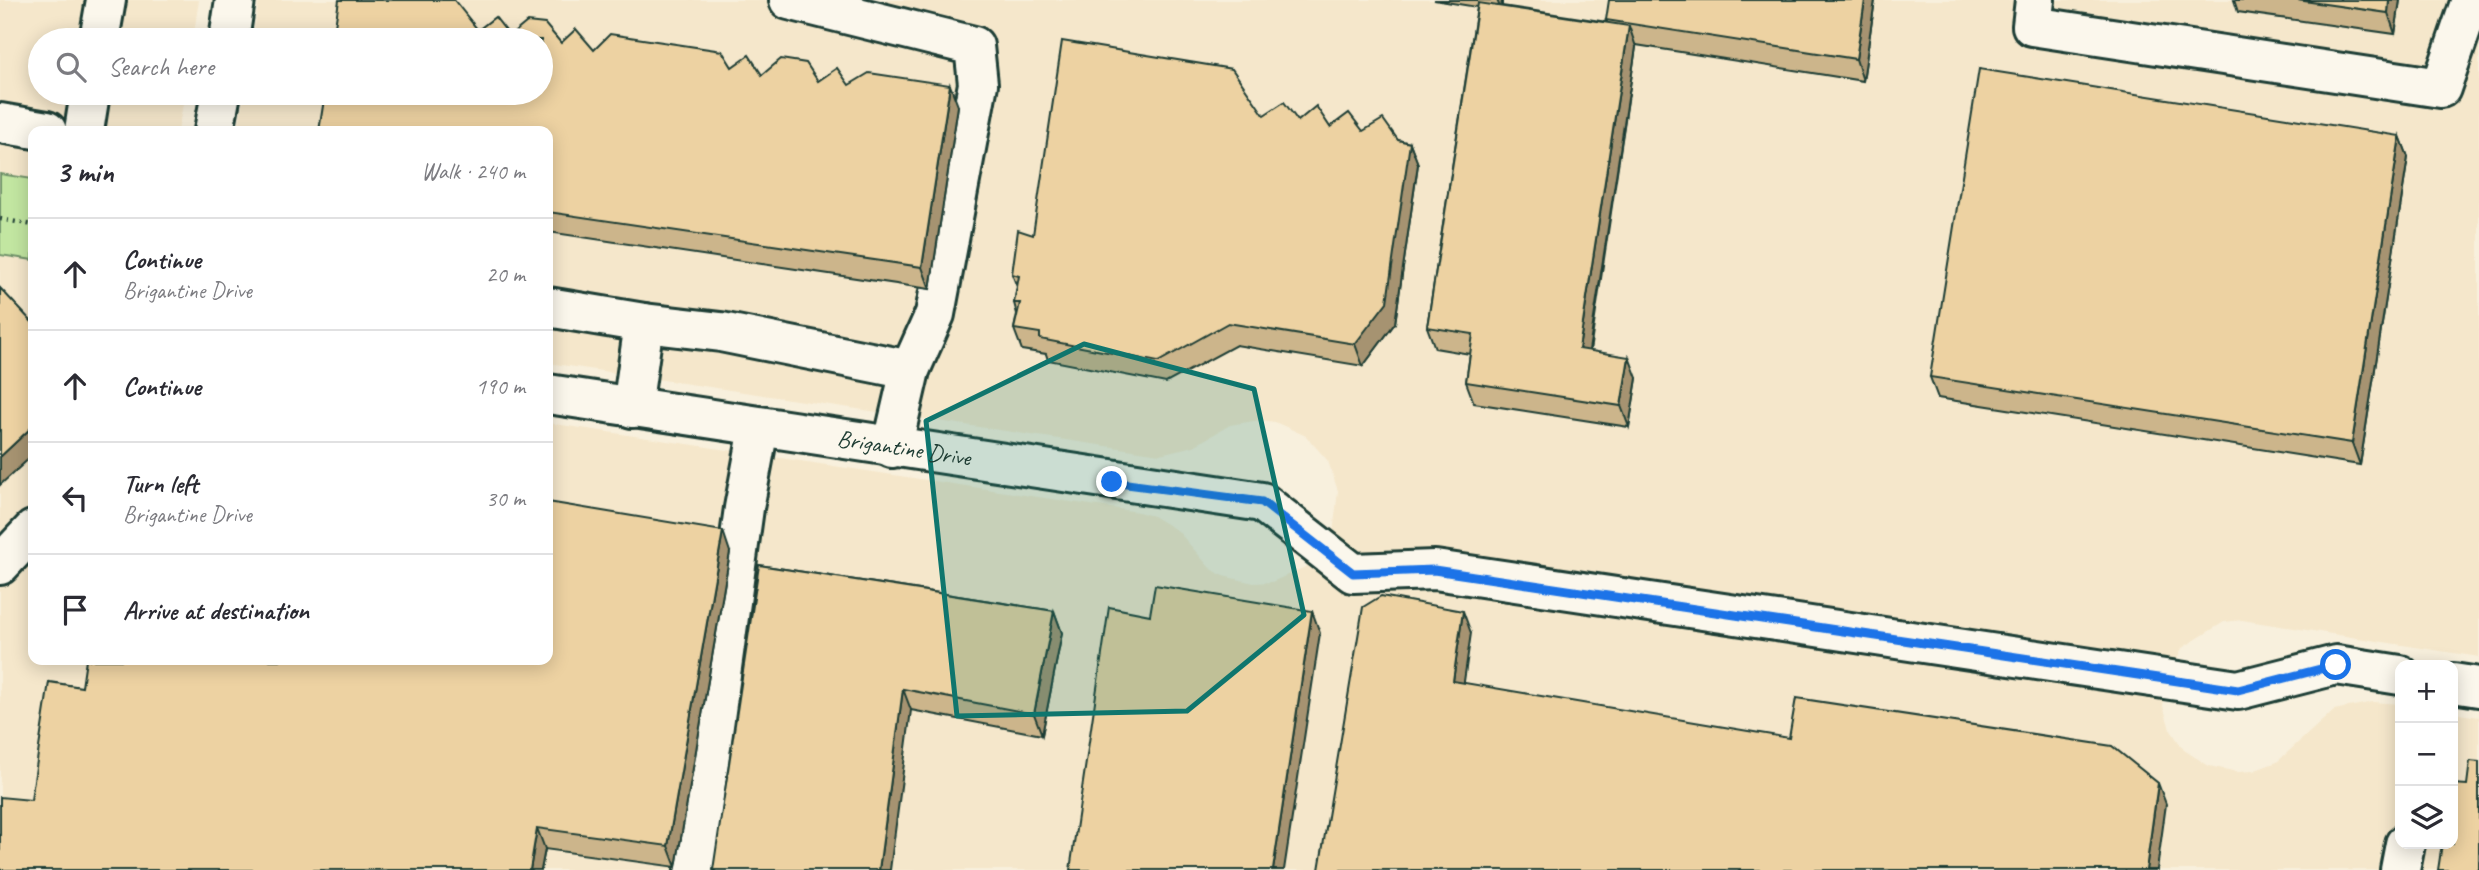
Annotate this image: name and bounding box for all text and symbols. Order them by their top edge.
search box [28,28,553,105]
icon: search [52,48,90,86]
text: Search here [108,50,214,83]
text: 3 min [56,153,113,191]
text: Walk · 240 m [421,157,525,186]
text: Continue [123,243,201,276]
icon: ahead [56,255,94,293]
text: 20 m [486,260,525,289]
text: Brigantine Drive [123,276,252,305]
icon: ahead [56,367,94,405]
text: Continue [123,370,201,403]
text: 190 m [476,372,525,401]
street label: Brigantine Drive [835,423,975,473]
route end [1096,466,1127,497]
text: Turn left [123,467,198,500]
icon: left [56,479,94,517]
text: 30 m [486,484,525,513]
text: Brigantine Drive [123,500,252,529]
icon: arrive [56,591,94,629]
text: Arrive at destination [123,594,309,627]
route start [2320,649,2351,680]
map controls [2395,660,2458,849]
button: + [2395,660,2458,723]
button: − [2395,723,2458,786]
button: layers [2395,786,2458,849]

